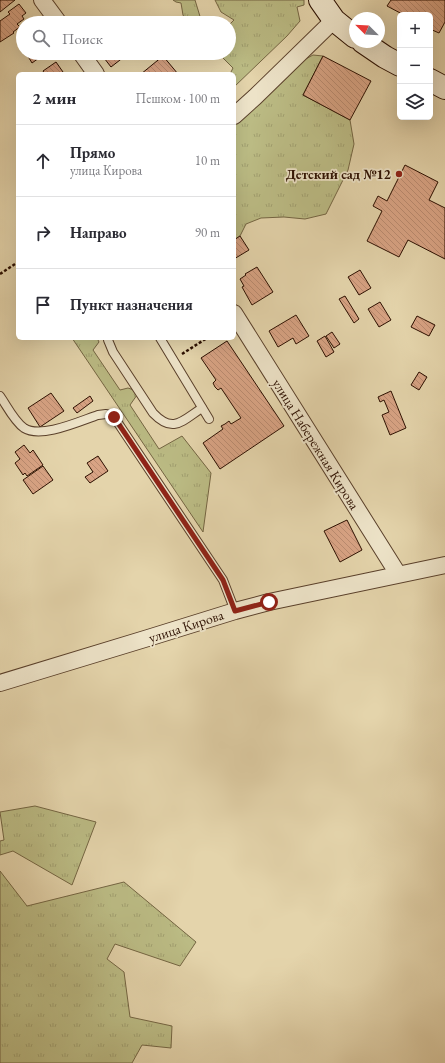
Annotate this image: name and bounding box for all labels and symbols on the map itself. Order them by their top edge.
north arrow [349,12,385,48]
place label: Детский сад №12 [286,165,392,183]
marker: Детский сад №12 [394,169,404,179]
street label: улица Набережная Кирова [268,375,364,513]
route end [105,408,123,426]
route start [260,593,278,611]
street label: улица Кирова [146,605,226,647]

